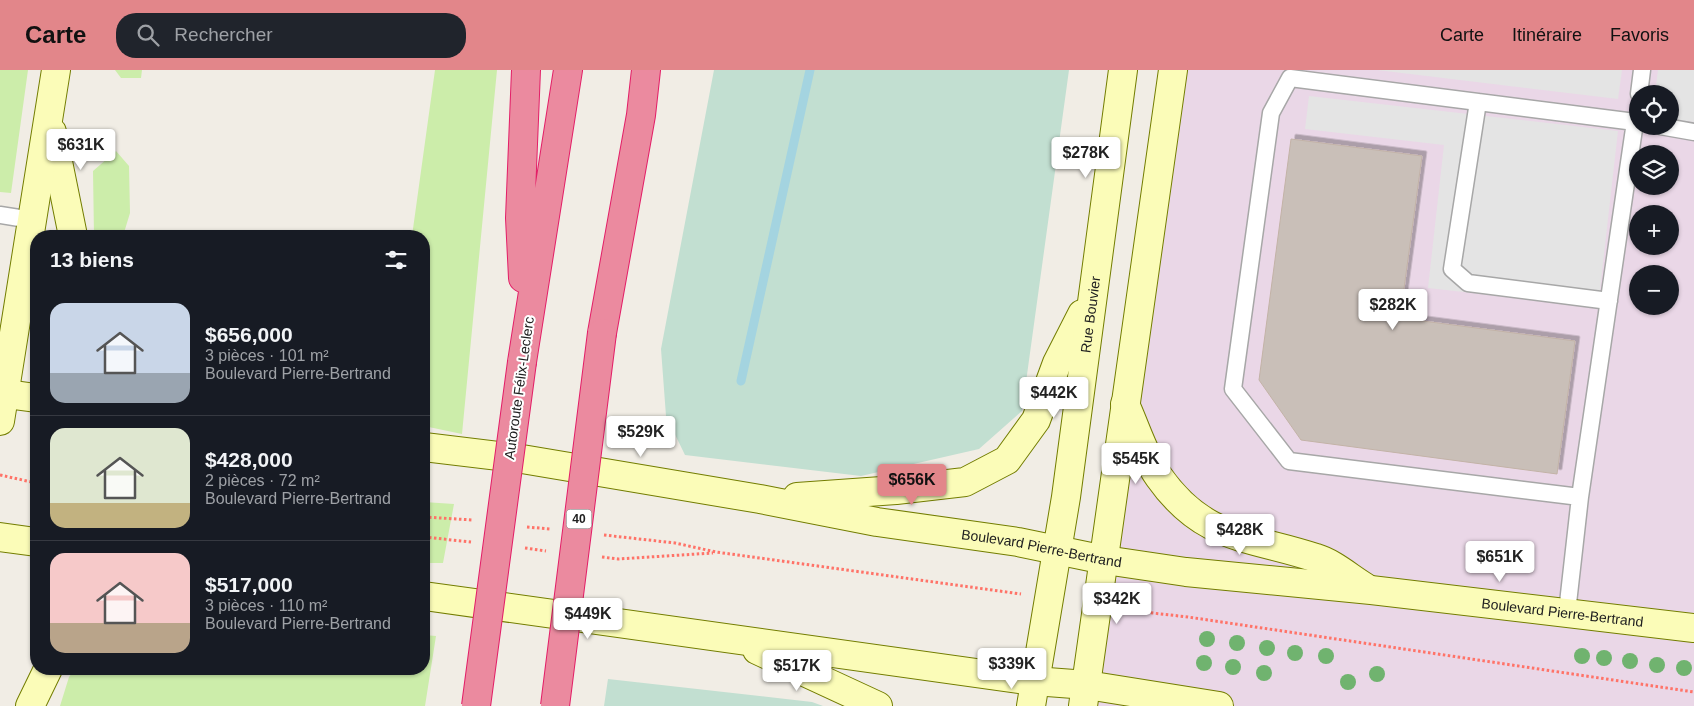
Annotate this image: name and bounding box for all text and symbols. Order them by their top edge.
search box [116,13,466,58]
text: Carte [25,21,86,48]
icon: search [134,21,162,49]
text: Rechercher [174,24,273,45]
text: Carte [1440,25,1484,45]
text: Itinéraire [1512,25,1582,45]
text: Favoris [1610,25,1669,45]
map controls [1629,85,1679,315]
button: locate [1629,85,1679,135]
pin: $631K [46,128,116,171]
text: $631K [57,136,105,153]
pin: $278K [1051,136,1121,179]
text: $278K [1062,144,1110,161]
button: layers [1629,145,1679,195]
button: + [1629,205,1679,255]
icon: filters [382,246,410,274]
text: 13 biens [50,248,134,271]
button: − [1629,265,1679,315]
street label: Rue Bouvier [1077,275,1103,354]
pin: $282K [1358,288,1428,331]
text: $282K [1369,296,1417,313]
street label: Autoroute Félix-Leclerc [501,316,537,460]
icon: home [90,323,150,383]
text: $656,000 [205,323,293,346]
text: 3 pièces · 101 m² [205,347,329,364]
text: Boulevard Pierre-Bertrand [205,365,391,382]
pin: $442K [1019,376,1089,419]
text: $442K [1030,384,1078,401]
pin: $529K [606,416,676,458]
text: $529K [617,423,665,440]
pin: $545K [1101,442,1171,485]
icon: home [90,448,150,508]
text: $428,000 [205,448,293,471]
text: $545K [1112,450,1160,467]
pin: $656K [877,464,947,506]
text: $656K [888,471,936,488]
text: 2 pièces · 72 m² [205,472,320,489]
text: Boulevard Pierre-Bertrand [205,490,391,507]
road number: 40 [566,509,592,528]
pin: $428K [1205,514,1275,556]
text: $428K [1216,521,1264,538]
street label: Boulevard Pierre-Bertrand [960,526,1123,570]
pin: $651K [1465,540,1535,583]
text: $651K [1476,548,1524,565]
icon: home [90,573,150,633]
text: $517,000 [205,573,293,596]
pin: $342K [1082,582,1152,625]
text: $342K [1093,590,1141,607]
street label: Boulevard Pierre-Bertrand [1481,595,1644,630]
text: 3 pièces · 110 m² [205,597,327,614]
pin: $449K [553,598,623,640]
text: $449K [564,605,612,622]
text: Boulevard Pierre-Bertrand [205,615,391,632]
pin: $339K [977,648,1047,690]
pin: $517K [762,650,832,692]
text: $339K [988,655,1036,672]
text: $517K [773,657,821,674]

